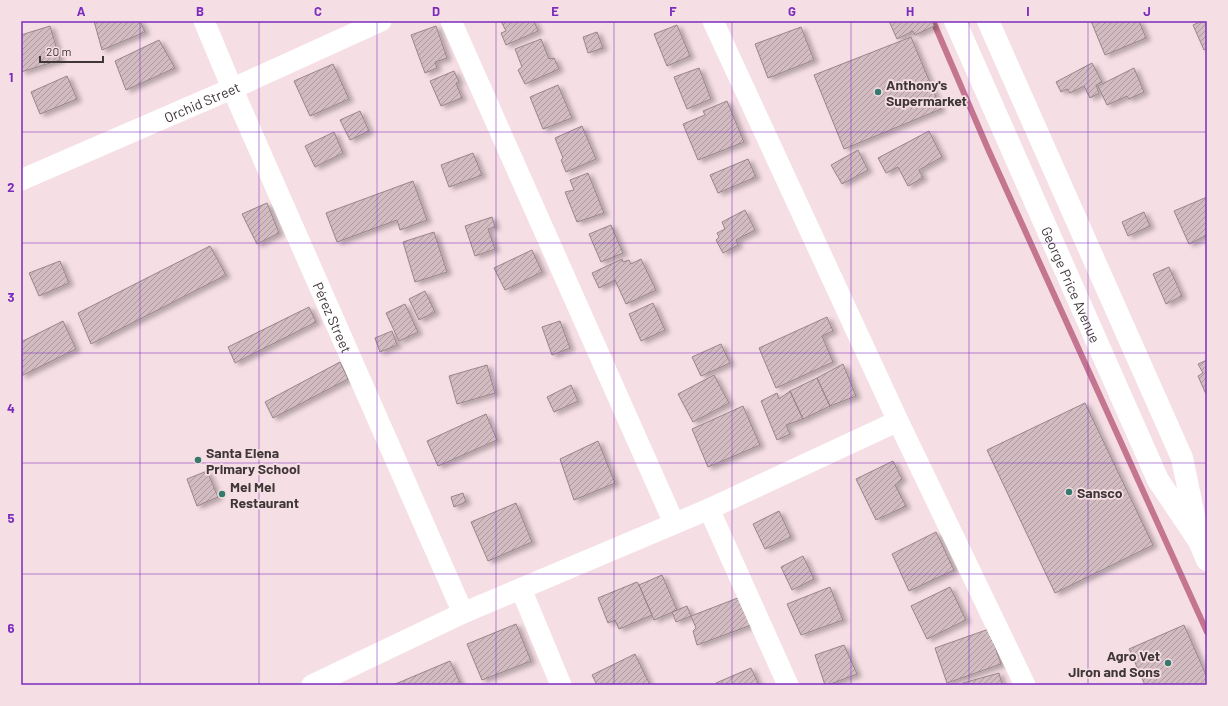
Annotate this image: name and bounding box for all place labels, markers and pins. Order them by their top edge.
place label: Anthony's Supermarket [886,76,967,109]
marker: Anthony's Supermarket [873,87,883,97]
place label: Santa Elena Primary School [206,444,300,477]
marker: Santa Elena Primary School [193,455,203,465]
place label: Mei Mei Restaurant [230,478,299,511]
place label: Sansco [1077,484,1123,501]
marker: Sansco [1064,487,1074,497]
marker: Mei Mei Restaurant [217,489,227,499]
place label: Agro Vet Jiron and Sons [1068,647,1160,680]
marker: Agro Vet Jiron and Sons [1163,658,1173,668]

